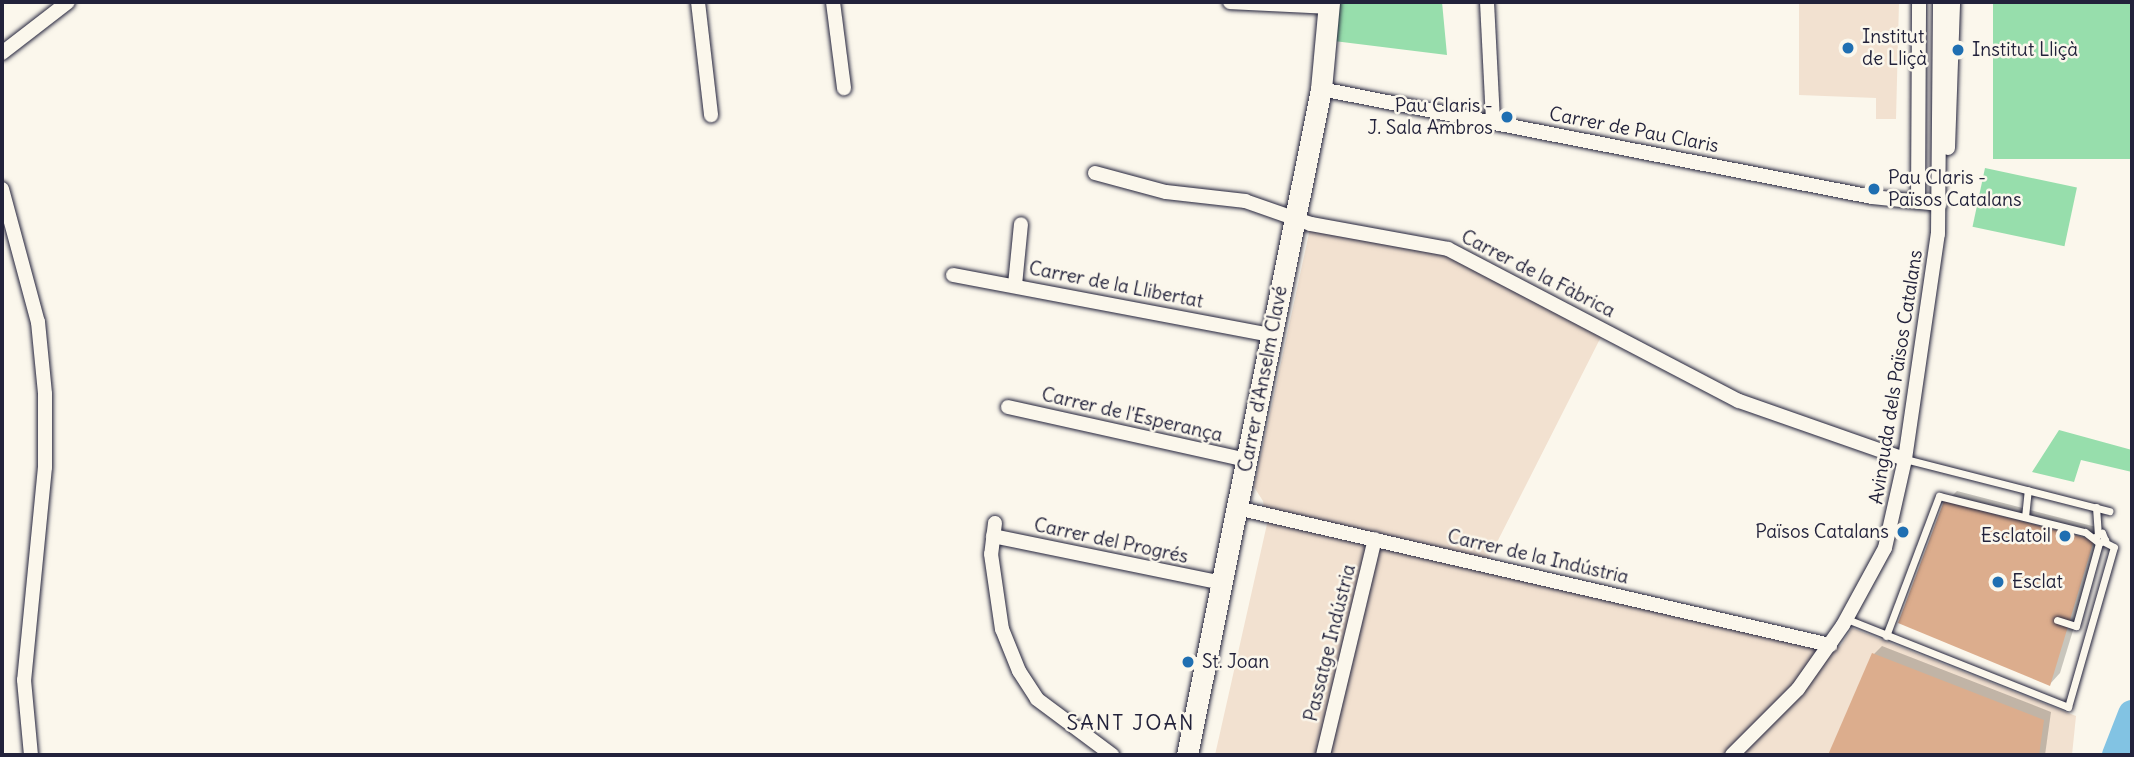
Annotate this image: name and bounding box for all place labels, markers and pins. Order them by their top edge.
place label: Institut de Lliçà [1862,26,1927,70]
place label: Institut Lliçà [1972,39,2078,61]
marker: Institut de Lliçà [1840,40,1856,56]
marker: Institut Lliçà [1950,42,1966,58]
place label: Pau Claris - J. Sala Ambros [1368,95,1493,139]
marker: Pau Claris - J. Sala Ambros [1499,109,1515,125]
place label: Pau Claris - Països Catalans [1888,167,2022,211]
marker: Pau Claris - Països Catalans [1866,181,1882,197]
place label: Països Catalans [1755,521,1889,543]
marker: Països Catalans [1895,524,1911,540]
place label: Esclatoil [1981,525,2051,547]
marker: Esclatoil [2057,528,2073,544]
place label: Esclat [2012,571,2063,593]
marker: Esclat [1990,574,2006,590]
place label: St. Joan [1202,651,1269,673]
marker: St. Joan [1180,654,1196,670]

